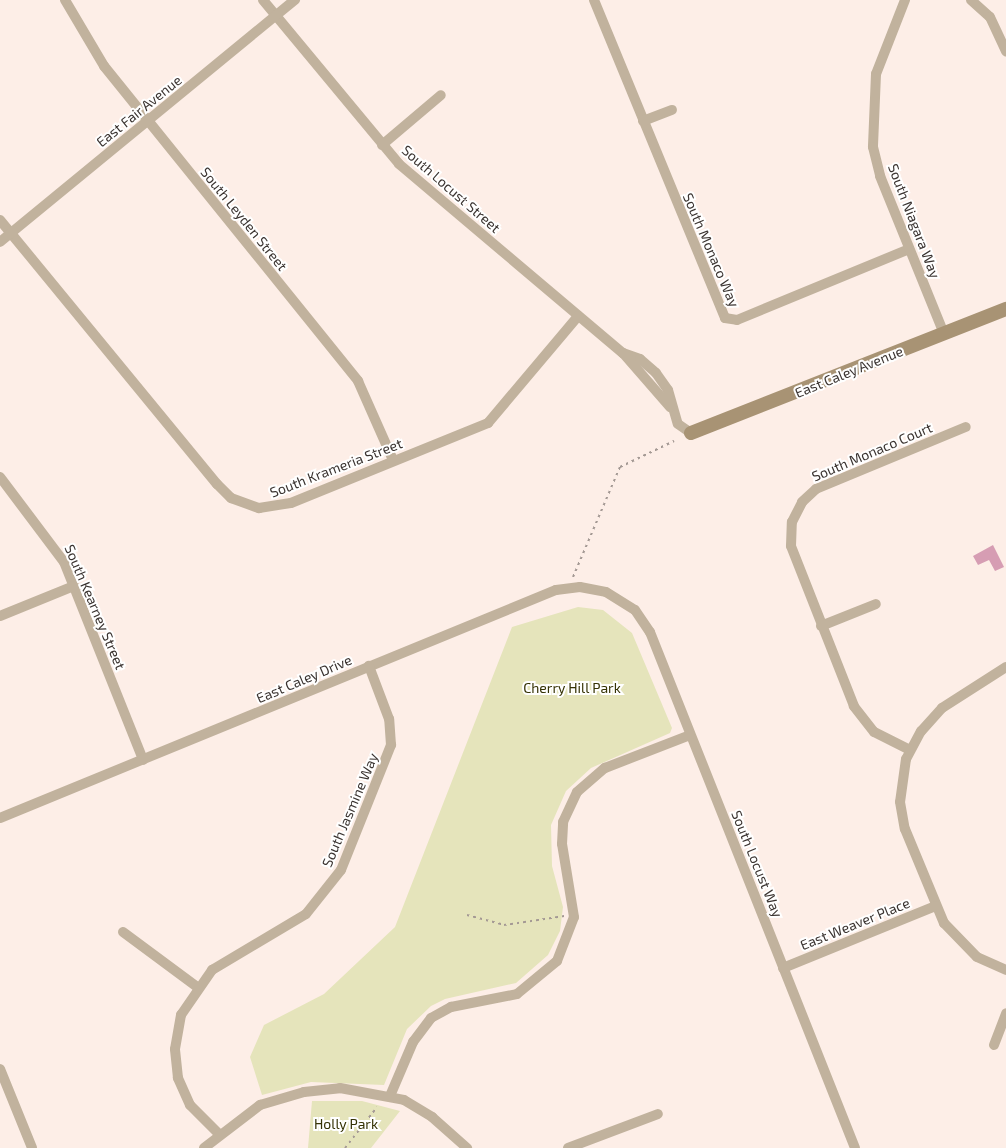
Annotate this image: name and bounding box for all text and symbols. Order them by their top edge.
street label: East Fair Avenue [93,71,185,151]
street label: South Locust Street [398,142,504,236]
street label: South Niagara Way [884,161,944,281]
street label: South Leyden Street [197,164,291,274]
street label: South Monaco Way [679,190,743,310]
street label: East Caley Avenue [792,343,906,401]
street label: South Monaco Court [809,419,935,485]
street label: South Krameria Street [267,435,405,501]
street label: South Kearney Street [61,542,129,672]
street label: East Caley Drive [254,651,354,707]
park label: Cherry Hill Park [523,680,621,696]
street label: South Jasmine Way [318,750,382,870]
street label: South Locust Way [728,808,786,920]
street label: East Weaver Place [797,894,913,954]
park label: Holly Park [314,1116,378,1132]

